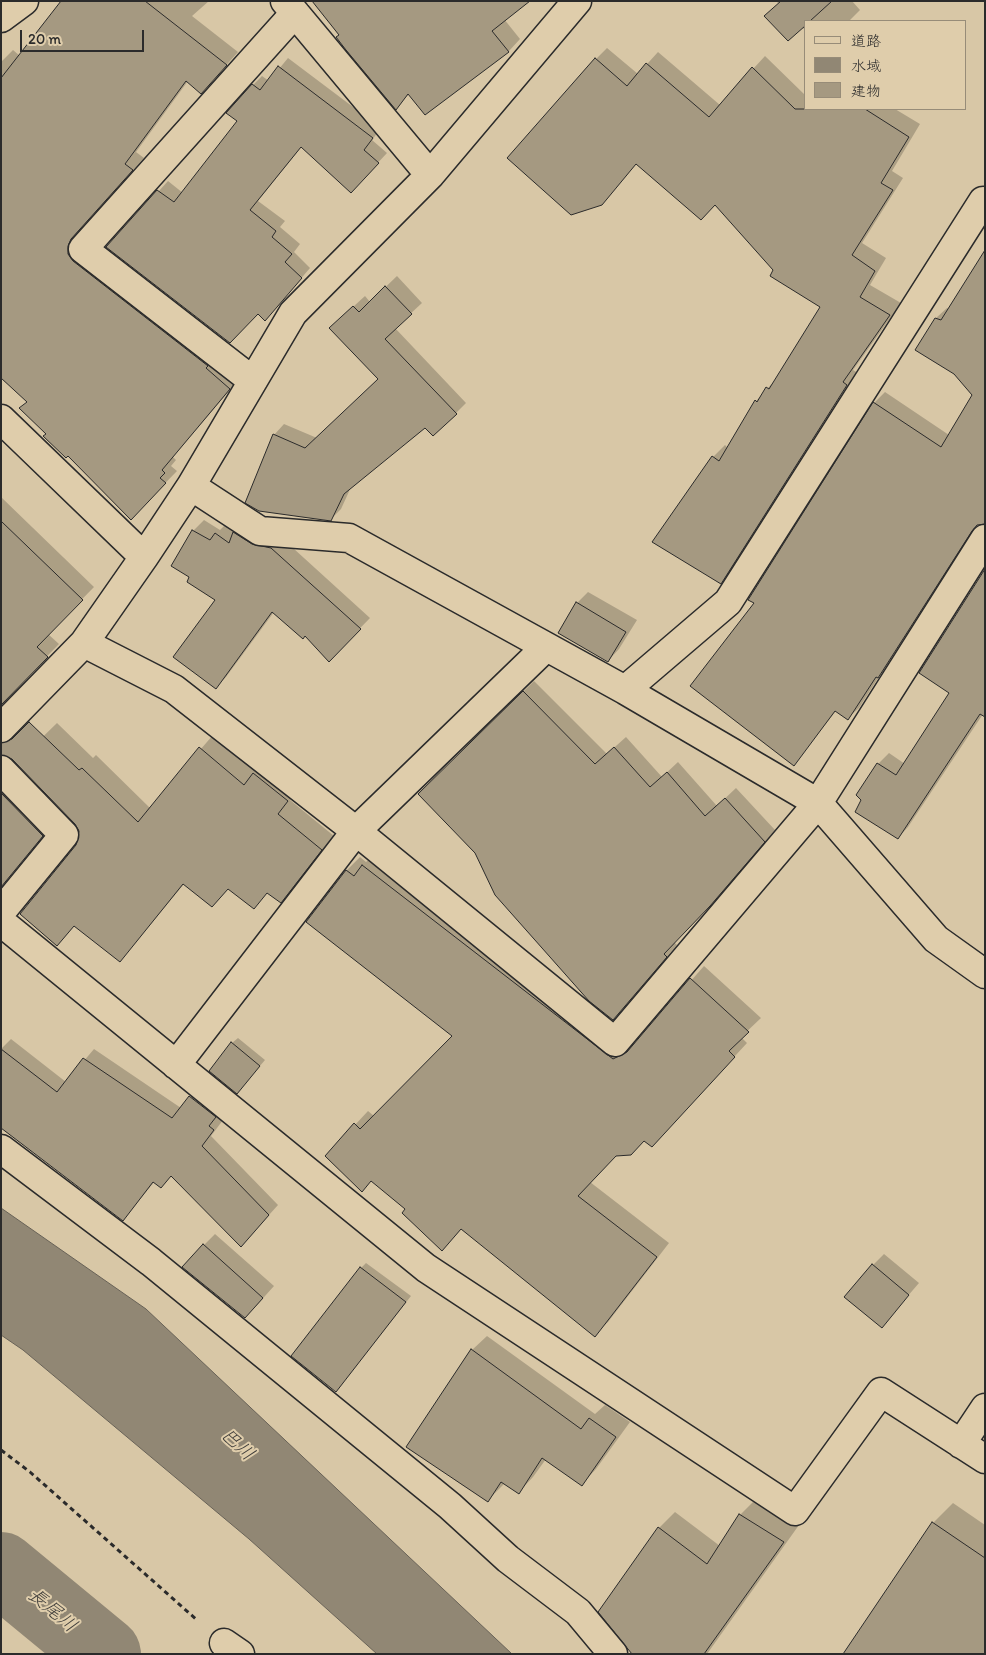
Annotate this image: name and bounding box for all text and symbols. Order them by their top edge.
scale bar [22,20,146,52]
legend [804,20,966,110]
text: 20 m [28,30,61,48]
text: 道路 [851,32,881,50]
text: 水域 [851,57,881,75]
text: 建物 [851,82,881,100]
water label: 巴川 [215,1424,259,1466]
water label: 長尾川 [23,1584,81,1638]

